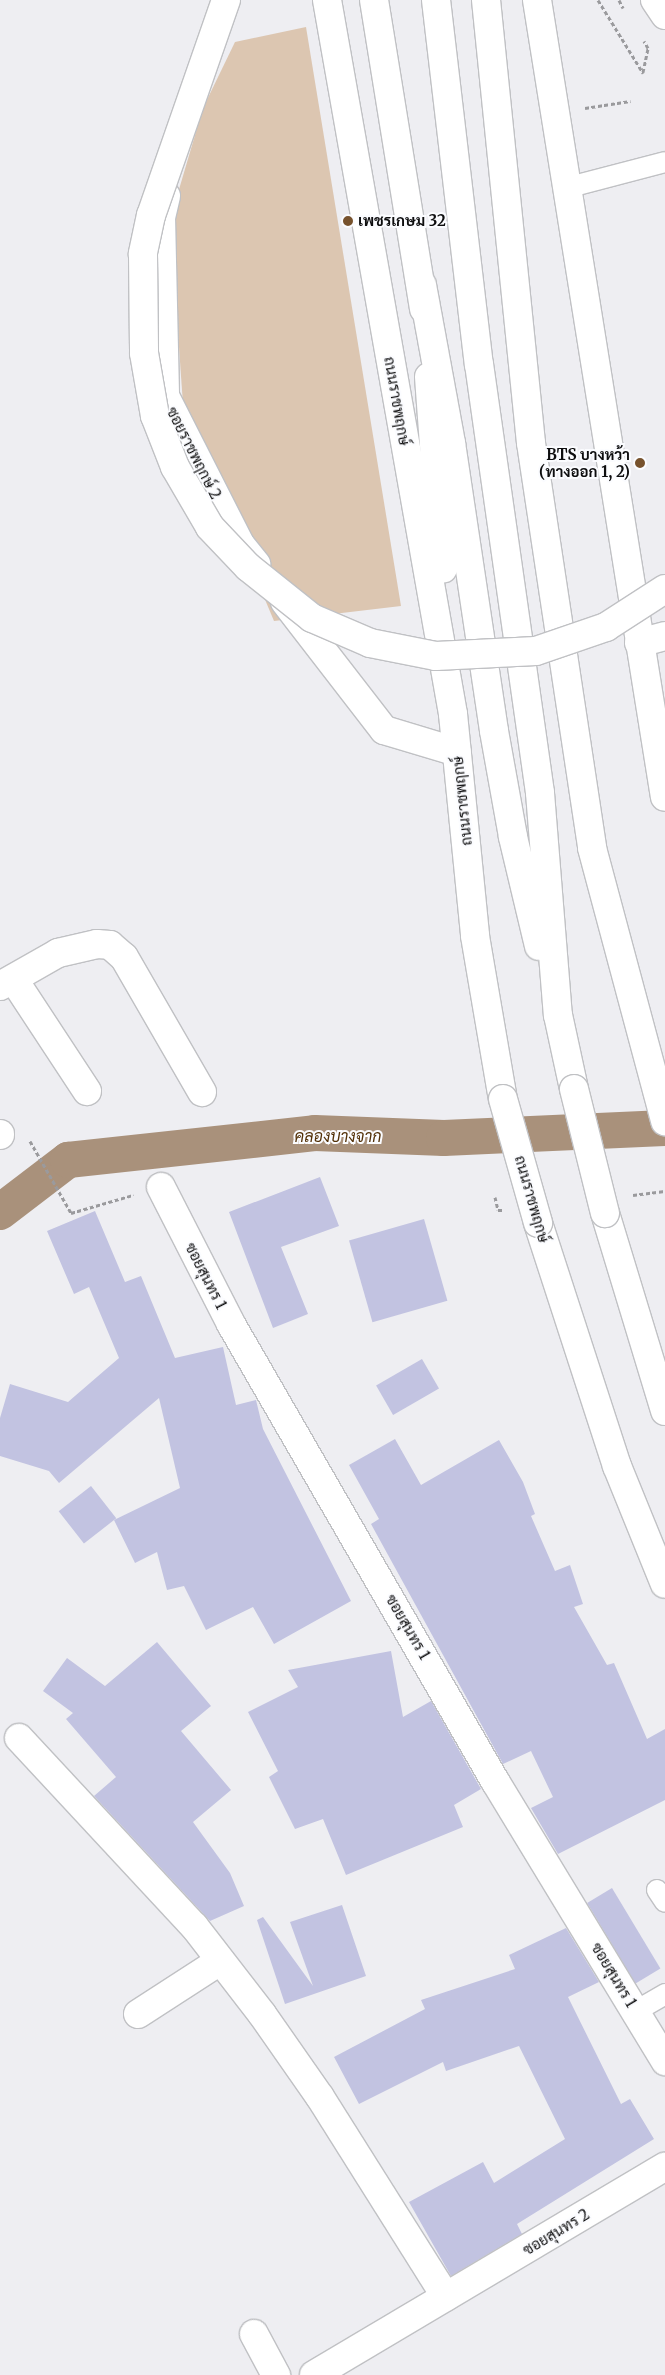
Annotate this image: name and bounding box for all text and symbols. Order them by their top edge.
place label: เพชรเกษม 32 [358,212,446,230]
marker: เพชรเกษม 32 [342,215,354,227]
street label: ถนนราชพฤกษ์ [380,355,414,447]
street label: ซอยราชพฤกษ์ 2 [163,404,225,502]
place label: BTS บางหว้า (ทางออก 1, 2) [539,445,630,480]
marker: BTS บางหว้า (ทางออก 1, 2) [634,457,646,469]
street label: ถนนราชพฤกษ์ [448,755,476,847]
water label: คลองบางจาก [295,1126,381,1146]
street label: ถนนราชพฤกษ์ [511,1153,553,1245]
street label: ซอยสุนทร 1 [182,1240,230,1312]
street label: ซอยสุนทร 1 [382,1591,434,1663]
street label: ซอยสุนทร 1 [588,1939,640,2011]
street label: ซอยสุนทร 2 [519,2205,593,2259]

